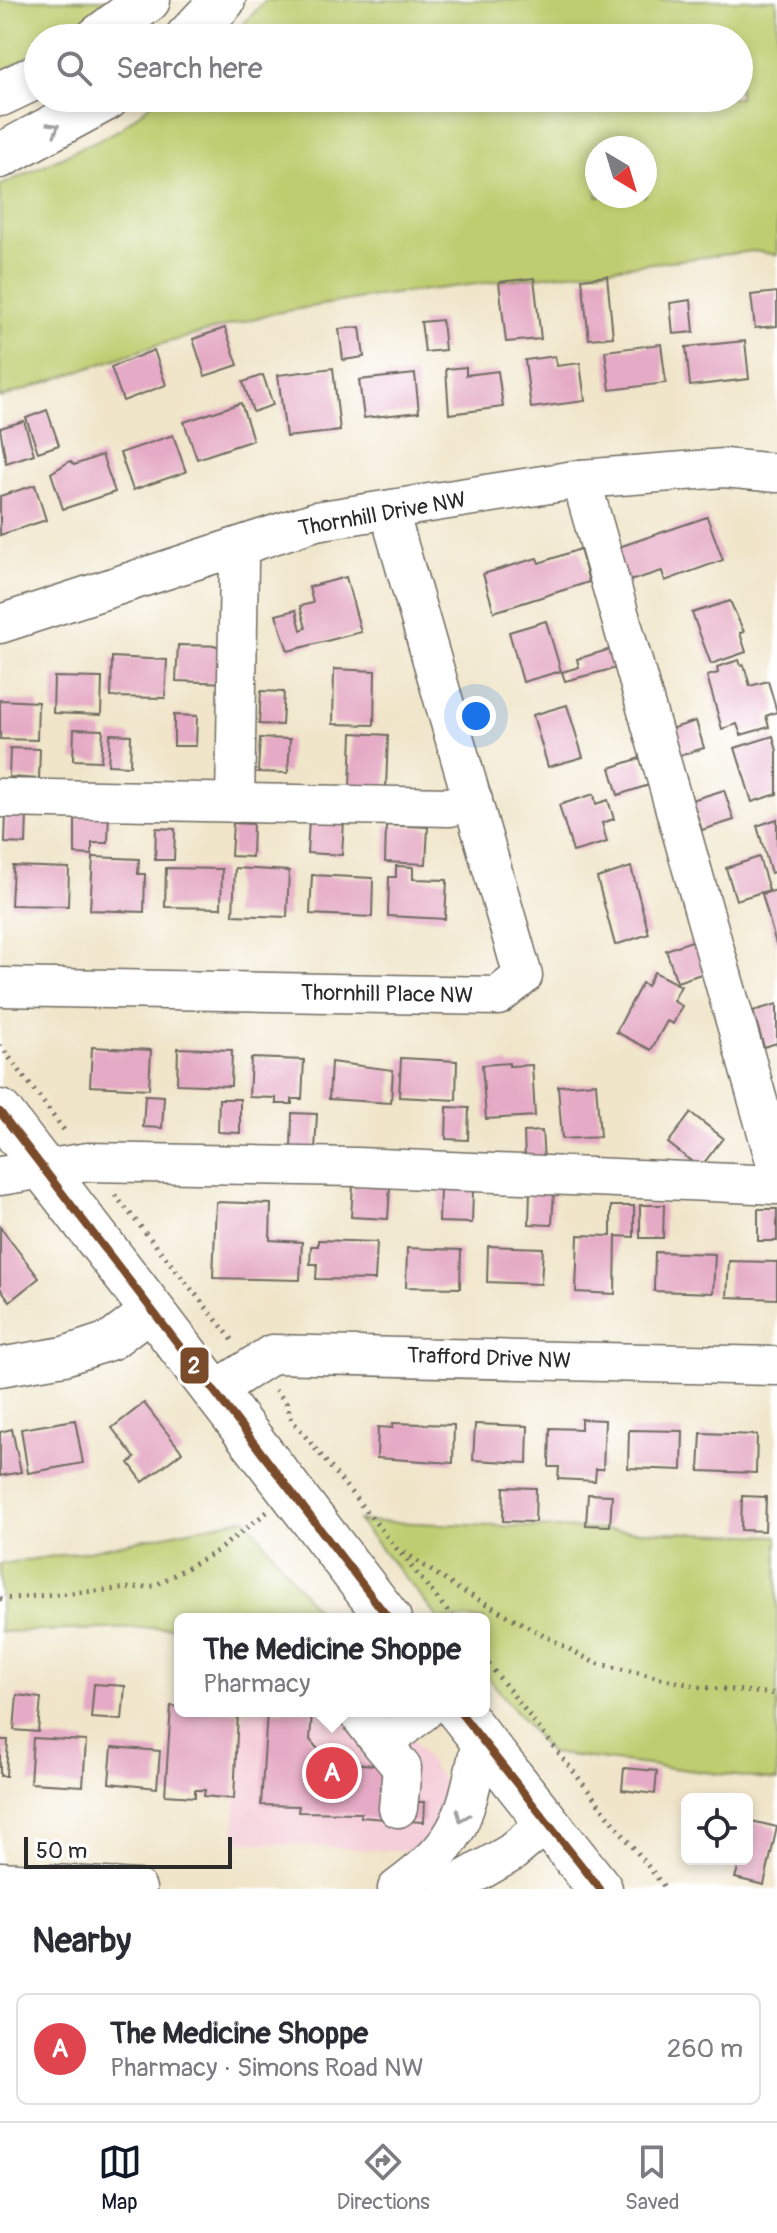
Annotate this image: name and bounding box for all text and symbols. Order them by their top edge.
search box [24,24,753,112]
icon: search [52,46,96,90]
text: Search here [116,50,263,87]
one-way arrow [45,122,60,138]
north arrow [585,136,657,208]
street label: Thornhill Drive NW [296,485,468,543]
your location [456,696,496,736]
street label: Thornhill Place NW [301,978,473,1010]
street label: Trafford Drive NW [406,1341,572,1375]
line badge: 2 [179,1346,210,1385]
text: 2 [188,1352,200,1380]
popup [174,1613,490,1717]
text: The Medicine Shoppe [203,1631,461,1668]
text: Pharmacy [203,1668,310,1700]
pin: A [306,1743,358,1803]
map controls [681,1793,753,1865]
button: locate [681,1793,753,1865]
one-way arrow [455,1808,472,1822]
scale bar [24,1833,232,1869]
text: 50 m [36,1837,87,1865]
text: Nearby [32,1920,131,1963]
text: The Medicine Shoppe [110,2015,368,2052]
text: A [52,2033,68,2065]
text: 260 m [667,2033,743,2065]
text: Pharmacy · Simons Road NW [110,2052,424,2084]
tab: Map [98,2140,142,2216]
tab: Directions [337,2140,430,2216]
tab: Saved [625,2140,679,2216]

